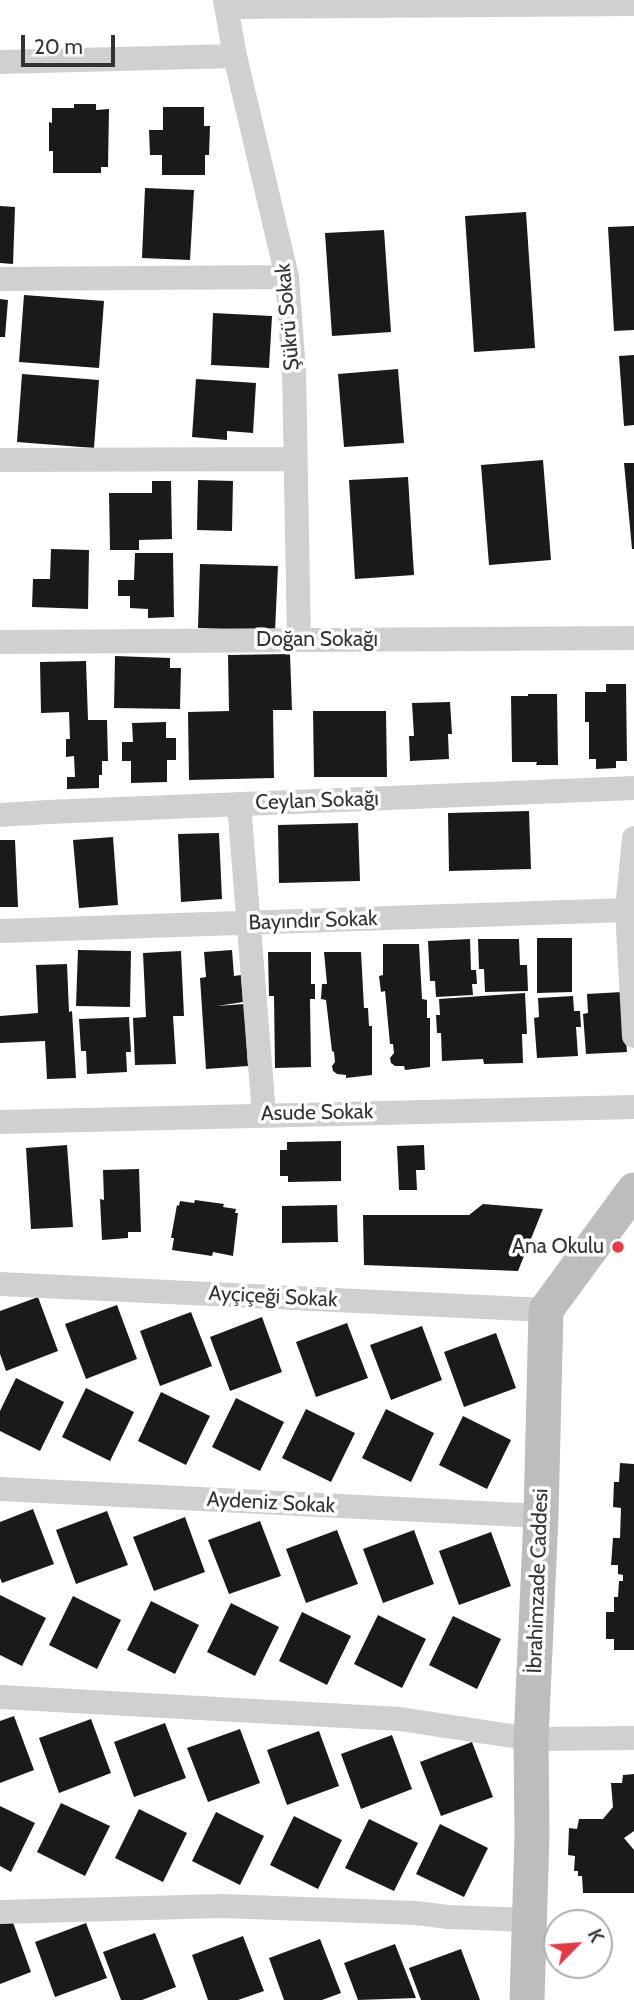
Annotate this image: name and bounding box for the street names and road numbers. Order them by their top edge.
street label: Şükrü Sokak [271,262,305,372]
street label: Doğan Sokağı [256,627,378,653]
street label: Ceylan Sokağı [255,786,379,816]
street label: Bayındır Sokak [248,906,378,936]
street label: Asude Sokak [261,1099,373,1127]
street label: Ayçiçeği Sokak [208,1281,338,1313]
street label: Aydeniz Sokak [206,1487,336,1519]
street label: İbrahimzade Caddesi [522,1488,554,1674]

